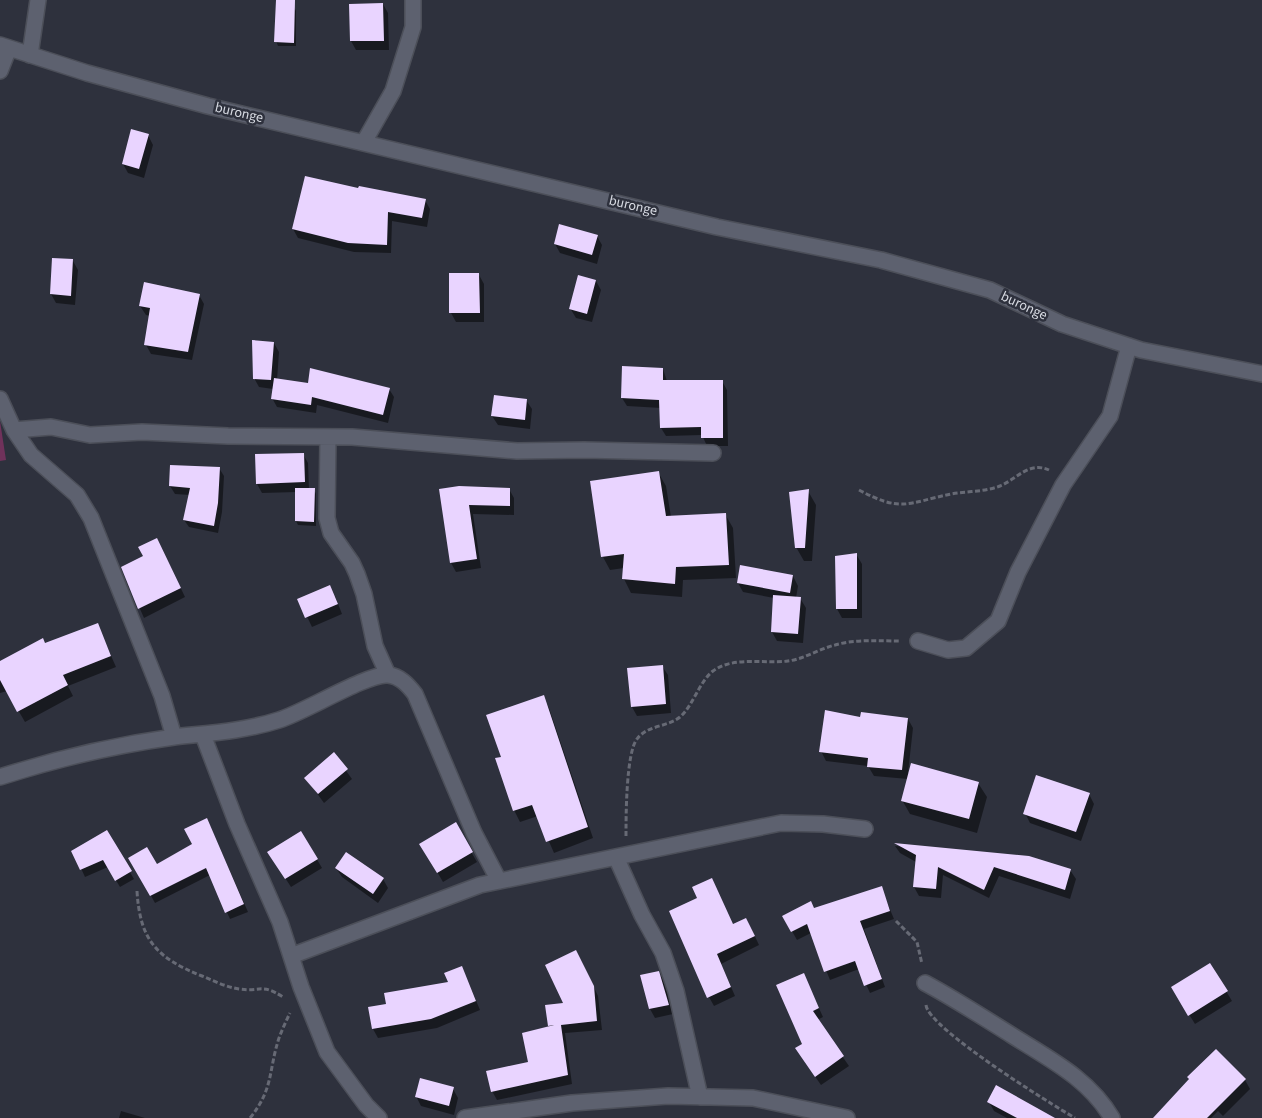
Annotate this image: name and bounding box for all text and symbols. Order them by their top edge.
street label: buronge [213,98,265,128]
street label: buronge [607,191,659,221]
street label: buronge [998,287,1051,325]

